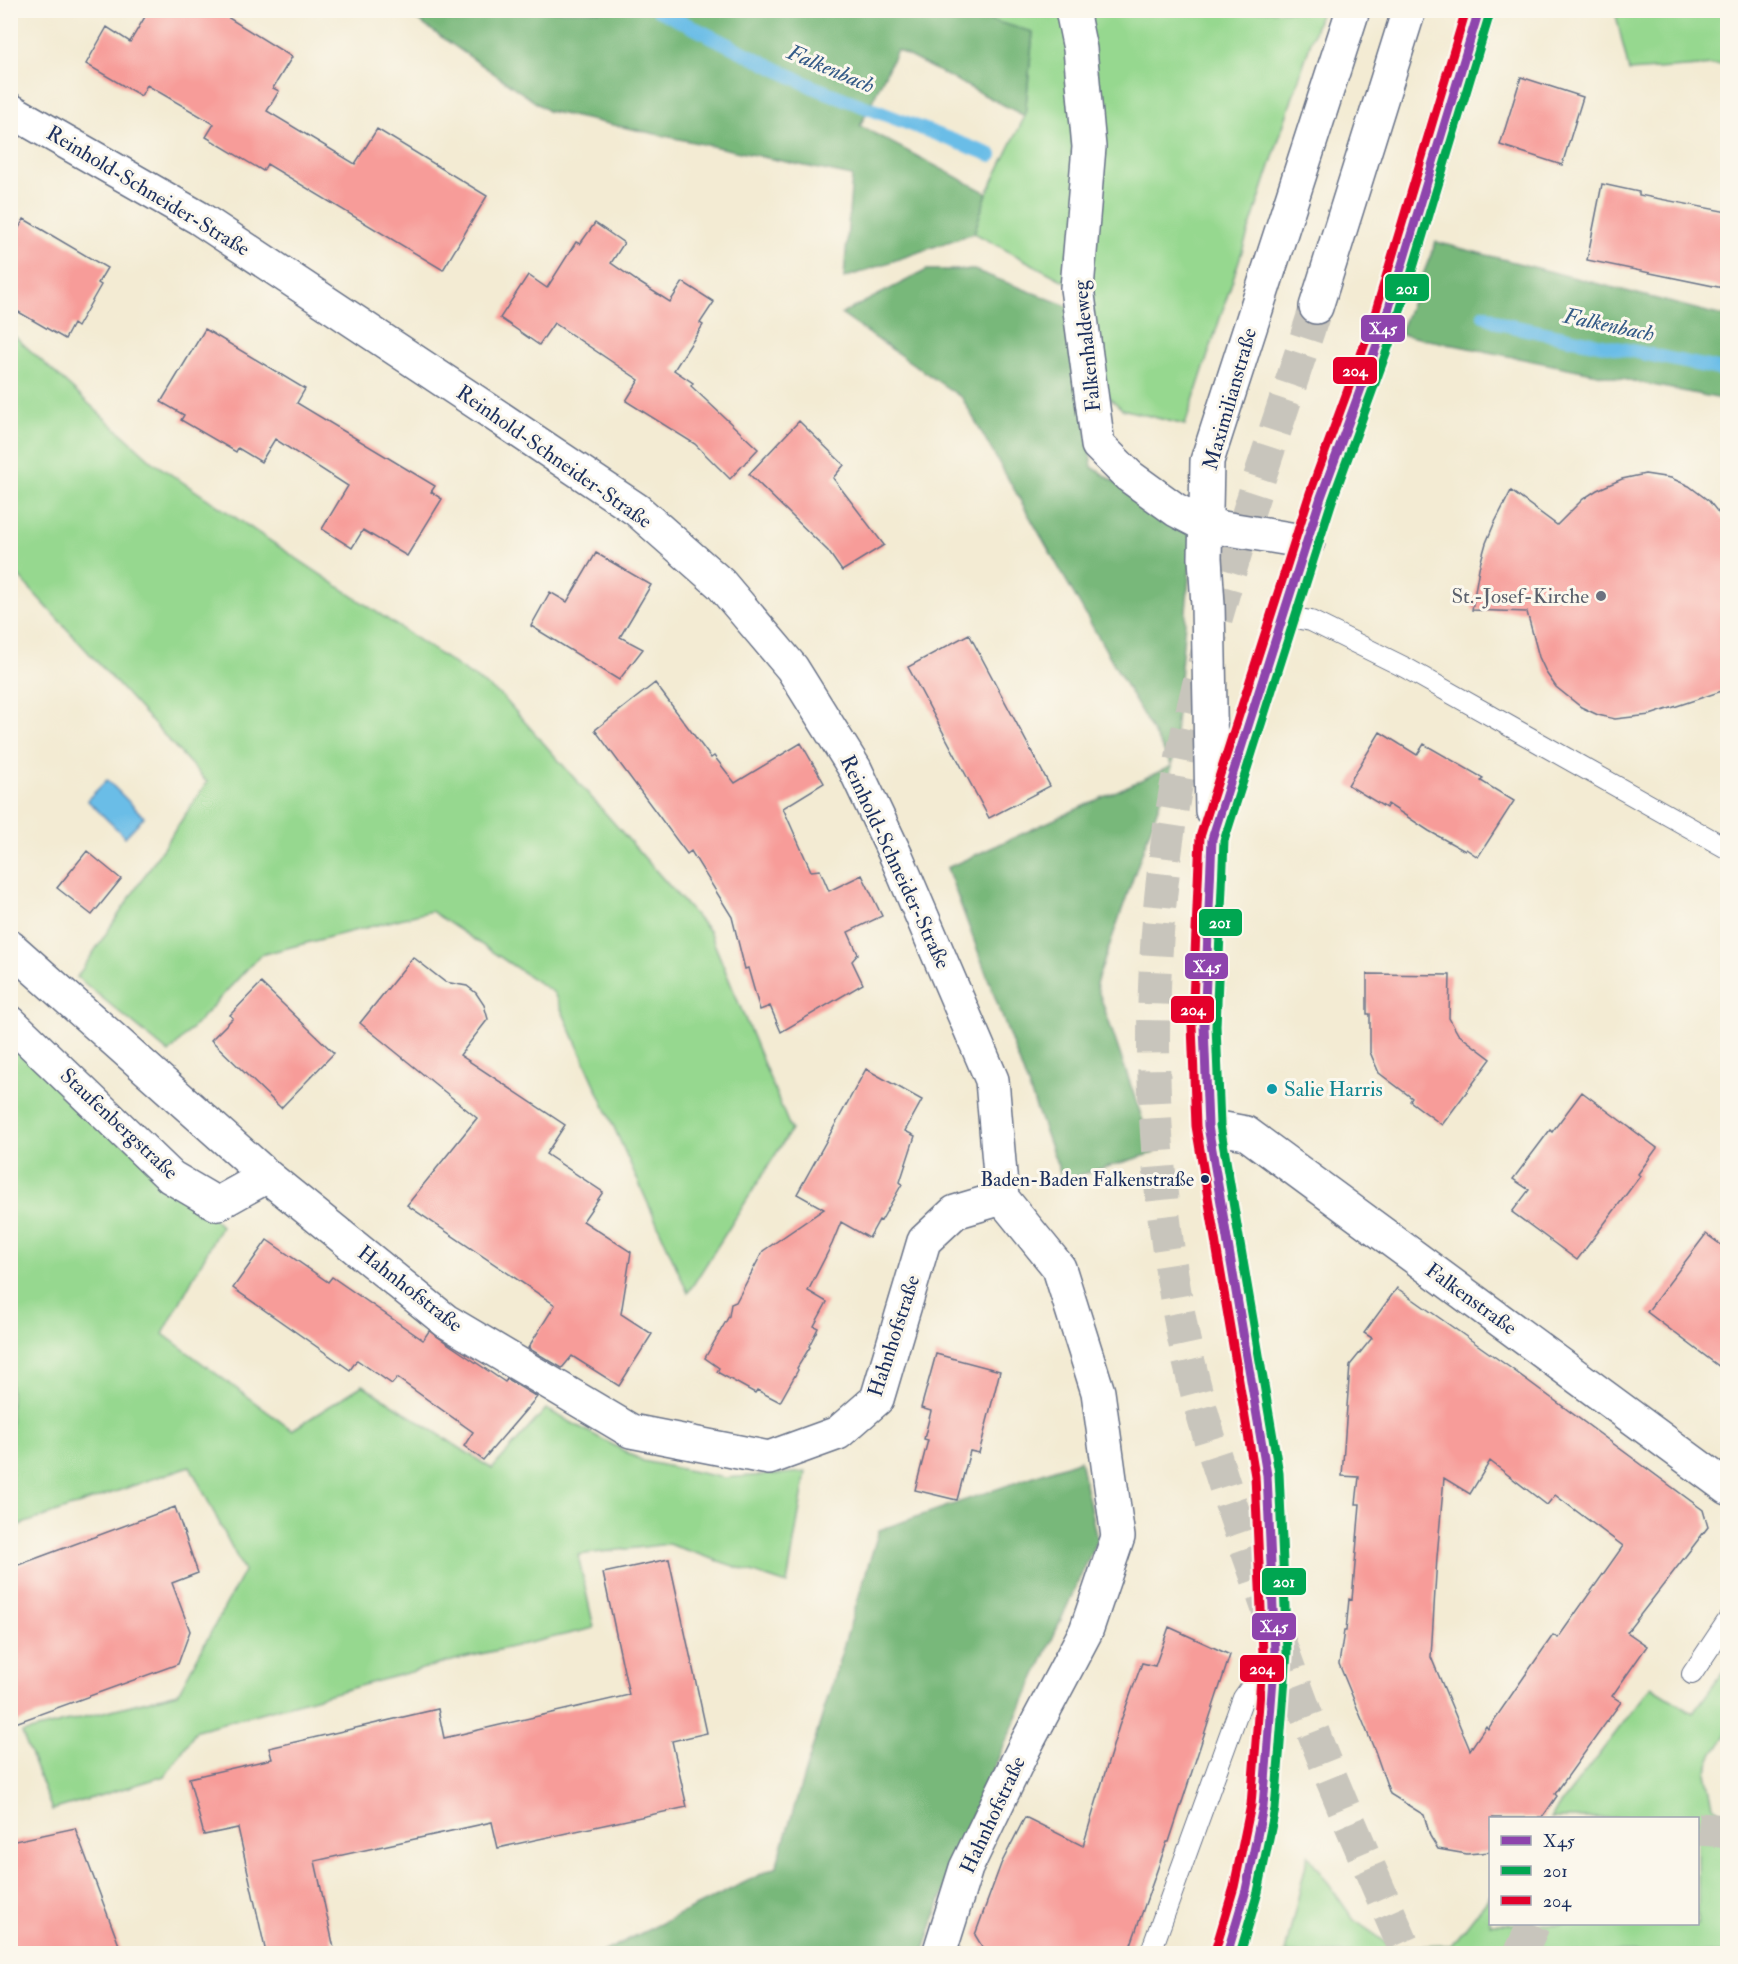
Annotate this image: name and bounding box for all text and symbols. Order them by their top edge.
water label: Falkenbach [782,38,879,100]
street label: Reinhold-Schneider-Straße [41,119,255,263]
line badge: 201 [1384,273,1430,302]
street label: Falkenhaldeweg [1067,278,1107,413]
text: 201 [1396,279,1418,299]
water label: Falkenbach [1560,302,1657,348]
line badge: X45 [1360,314,1406,343]
text: X45 [1369,319,1398,339]
street label: Maximilianstraße [1197,325,1263,473]
line badge: 204 [1332,356,1378,385]
text: 204 [1343,361,1369,381]
street label: Reinhold-Schneider-Straße [451,379,657,535]
place label: St.-Josef-Kirche [1451,583,1589,610]
marker: St.-Josef-Kirche [1594,589,1608,603]
street label: Reinhold-Schneider-Straße [834,751,957,973]
line badge: 201 [1198,908,1243,937]
text: 201 [1209,913,1231,933]
line badge: X45 [1184,952,1229,980]
text: X45 [1193,957,1222,977]
line badge: 204 [1170,995,1215,1024]
text: 204 [1181,1000,1207,1020]
street label: Staufenbergstraße [54,1062,184,1186]
place label: Salie Harris [1284,1076,1383,1103]
marker: Salie Harris [1265,1082,1279,1096]
place label: Baden-Baden Falkenstraße [980,1167,1194,1192]
marker: Baden-Baden Falkenstraße [1199,1173,1211,1185]
street label: Hahnhofstraße [352,1240,468,1339]
street label: Falkenstraße [1420,1257,1522,1341]
street label: Hahnhofstraße [862,1272,926,1400]
line badge: 201 [1261,1567,1307,1596]
text: 201 [1273,1572,1295,1592]
line badge: X45 [1251,1612,1297,1641]
text: X45 [1260,1617,1289,1637]
line badge: 204 [1239,1654,1285,1683]
text: 204 [1250,1659,1276,1679]
street label: Hahnhofstraße [954,1752,1032,1878]
legend [1489,1817,1699,1925]
text: X45 [1543,1830,1575,1853]
text: 201 [1543,1860,1568,1883]
text: 204 [1543,1890,1572,1913]

